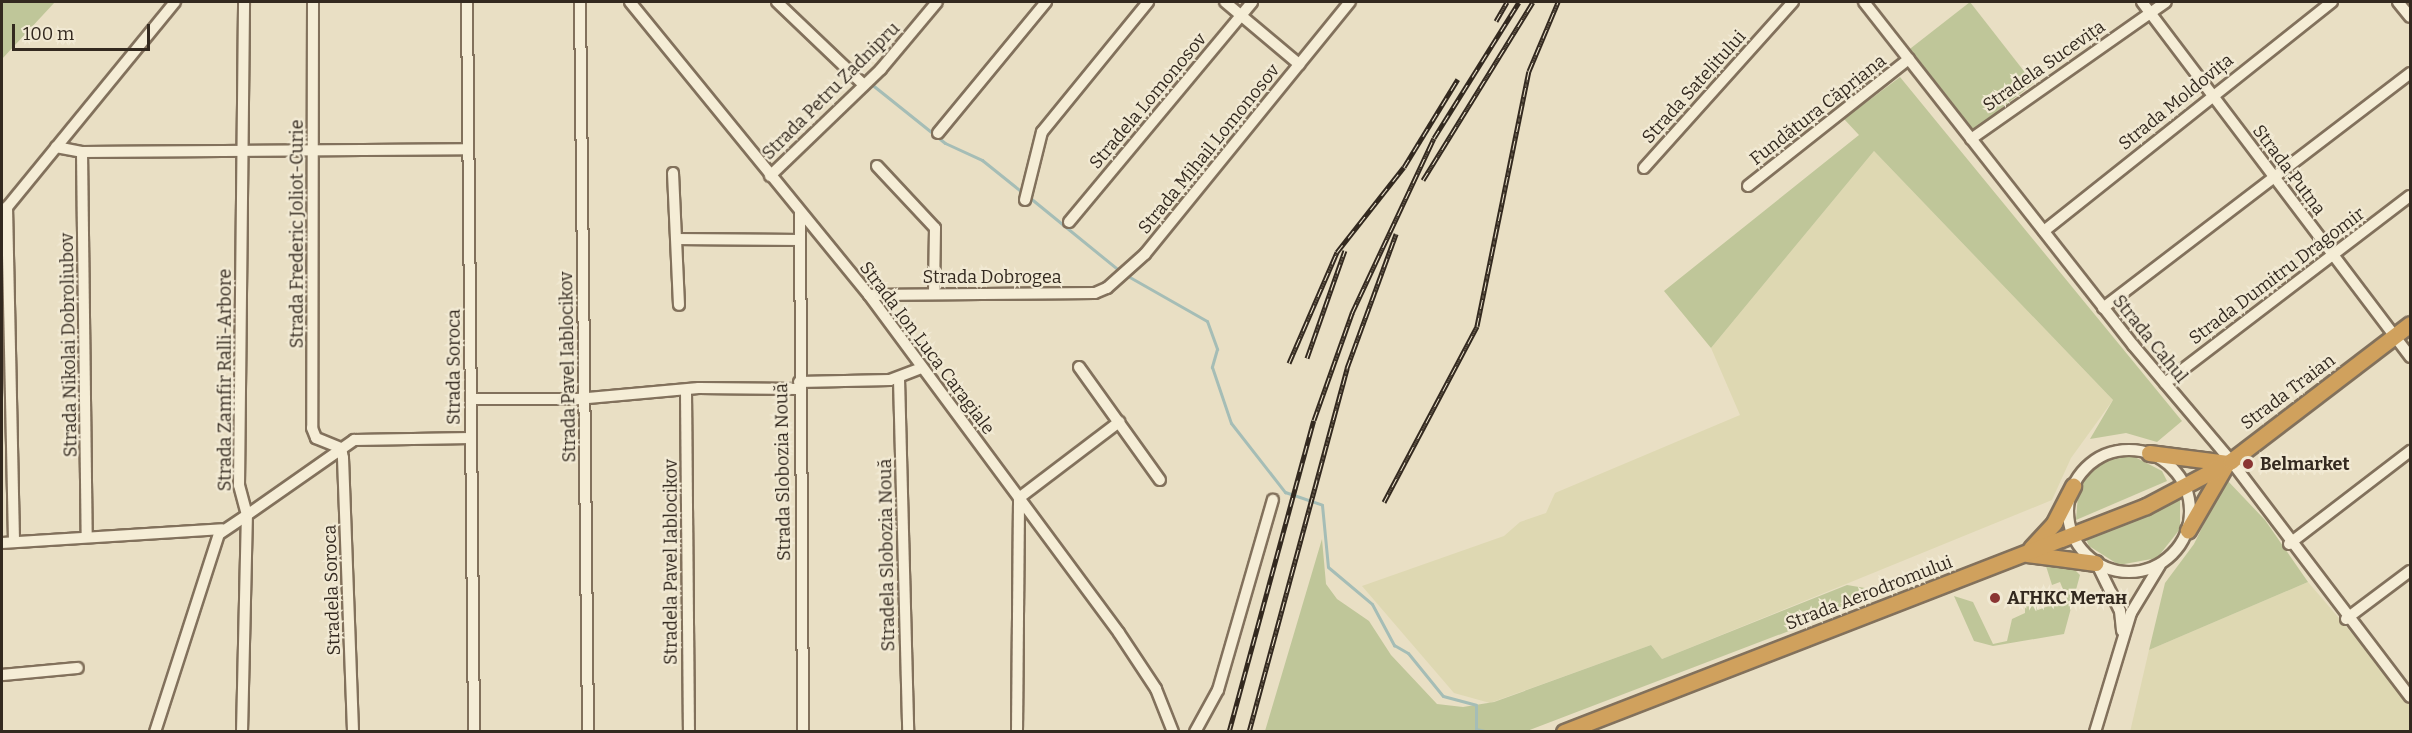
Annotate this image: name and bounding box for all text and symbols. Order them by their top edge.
scale bar [15,12,153,50]
street label: Stradela Sucevița [1979,16,2109,116]
street label: Strada Petru Zadnipru [758,18,904,164]
text: 100 m [23,23,74,45]
street label: Strada Satelitului [1638,26,1750,148]
street label: Stradela Lomonosov [1085,29,1211,173]
street label: Strada Moldovița [2114,49,2238,155]
street label: Fundătura Căpriana [1746,50,1890,170]
street label: Strada Mihail Lomonosov [1134,60,1284,238]
street label: Strada Frederic Joliot-Curie [286,120,308,348]
street label: Strada Putna [2248,121,2330,219]
street label: Strada Dumitru Dragomir [2185,203,2369,349]
street label: Strada Nikolai Dobroliubov [56,233,82,457]
street label: Strada Ion Luca Caragiale [855,257,999,439]
street label: Strada Dobrogea [922,266,1062,288]
street label: Strada Zamfir Ralli-Arbore [214,269,236,491]
street label: Strada Pavel Iablocikov [556,271,580,463]
street label: Strada Cahul [2108,291,2192,387]
street label: Strada Soroca [443,309,465,425]
street label: Strada Trаian [2237,350,2339,434]
street label: Strada Slobozia Nouă [771,383,795,561]
place label: Belmarket [2260,453,2350,475]
marker: Belmarket [2241,457,2255,471]
street label: Stradela Slobozia Nouă [875,458,899,652]
street label: Stradela Pavel Iablocikov [660,459,682,665]
street label: Stradela Sorocа [319,524,345,656]
street label: Strada Aerodromului [1783,551,1955,635]
place label: АГНКС Метан [2007,587,2127,609]
marker: АГНКС Метан [1988,591,2002,605]

